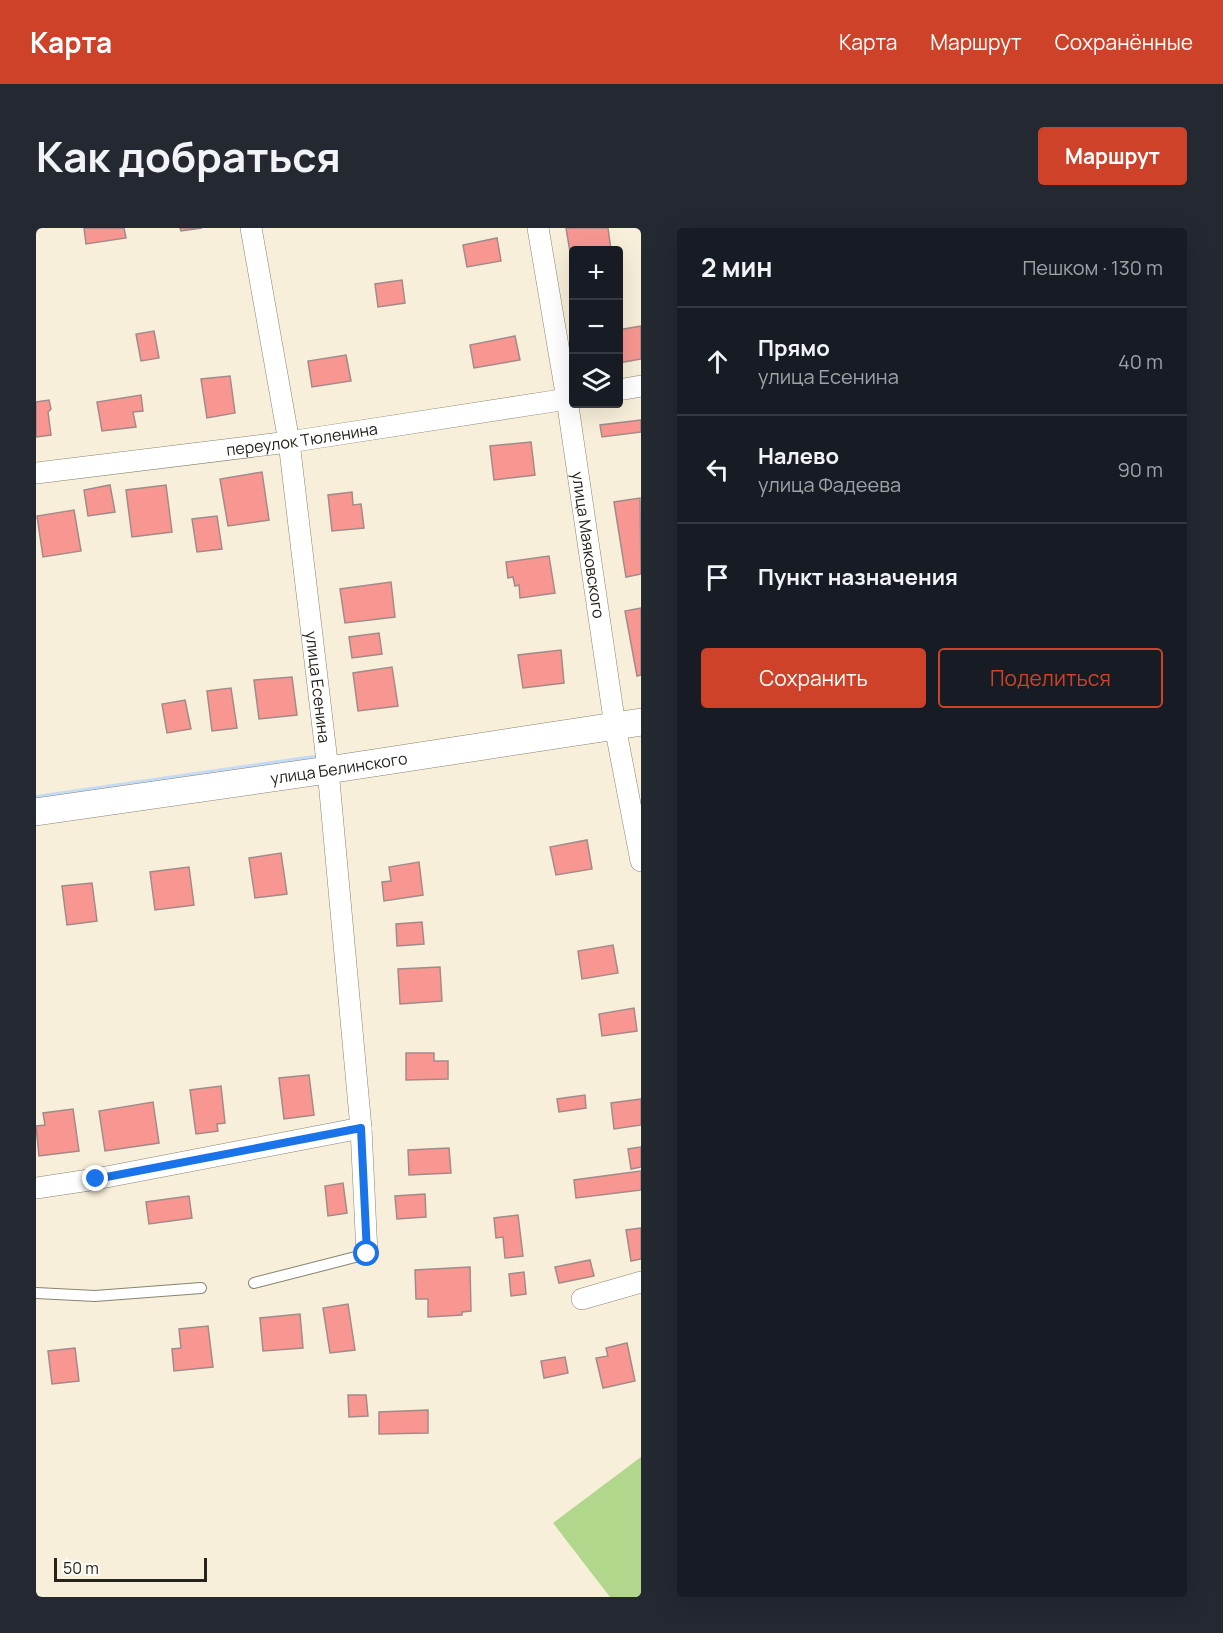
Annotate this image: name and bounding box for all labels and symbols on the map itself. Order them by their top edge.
street label: переулок Тюленина [225,417,379,461]
street label: улица Маяковского [567,470,610,620]
street label: улица Есенина [301,630,336,744]
street label: улица Белинского [269,747,409,789]
route end [82,1165,108,1191]
route start [353,1240,379,1266]
scale bar [54,1555,207,1582]

